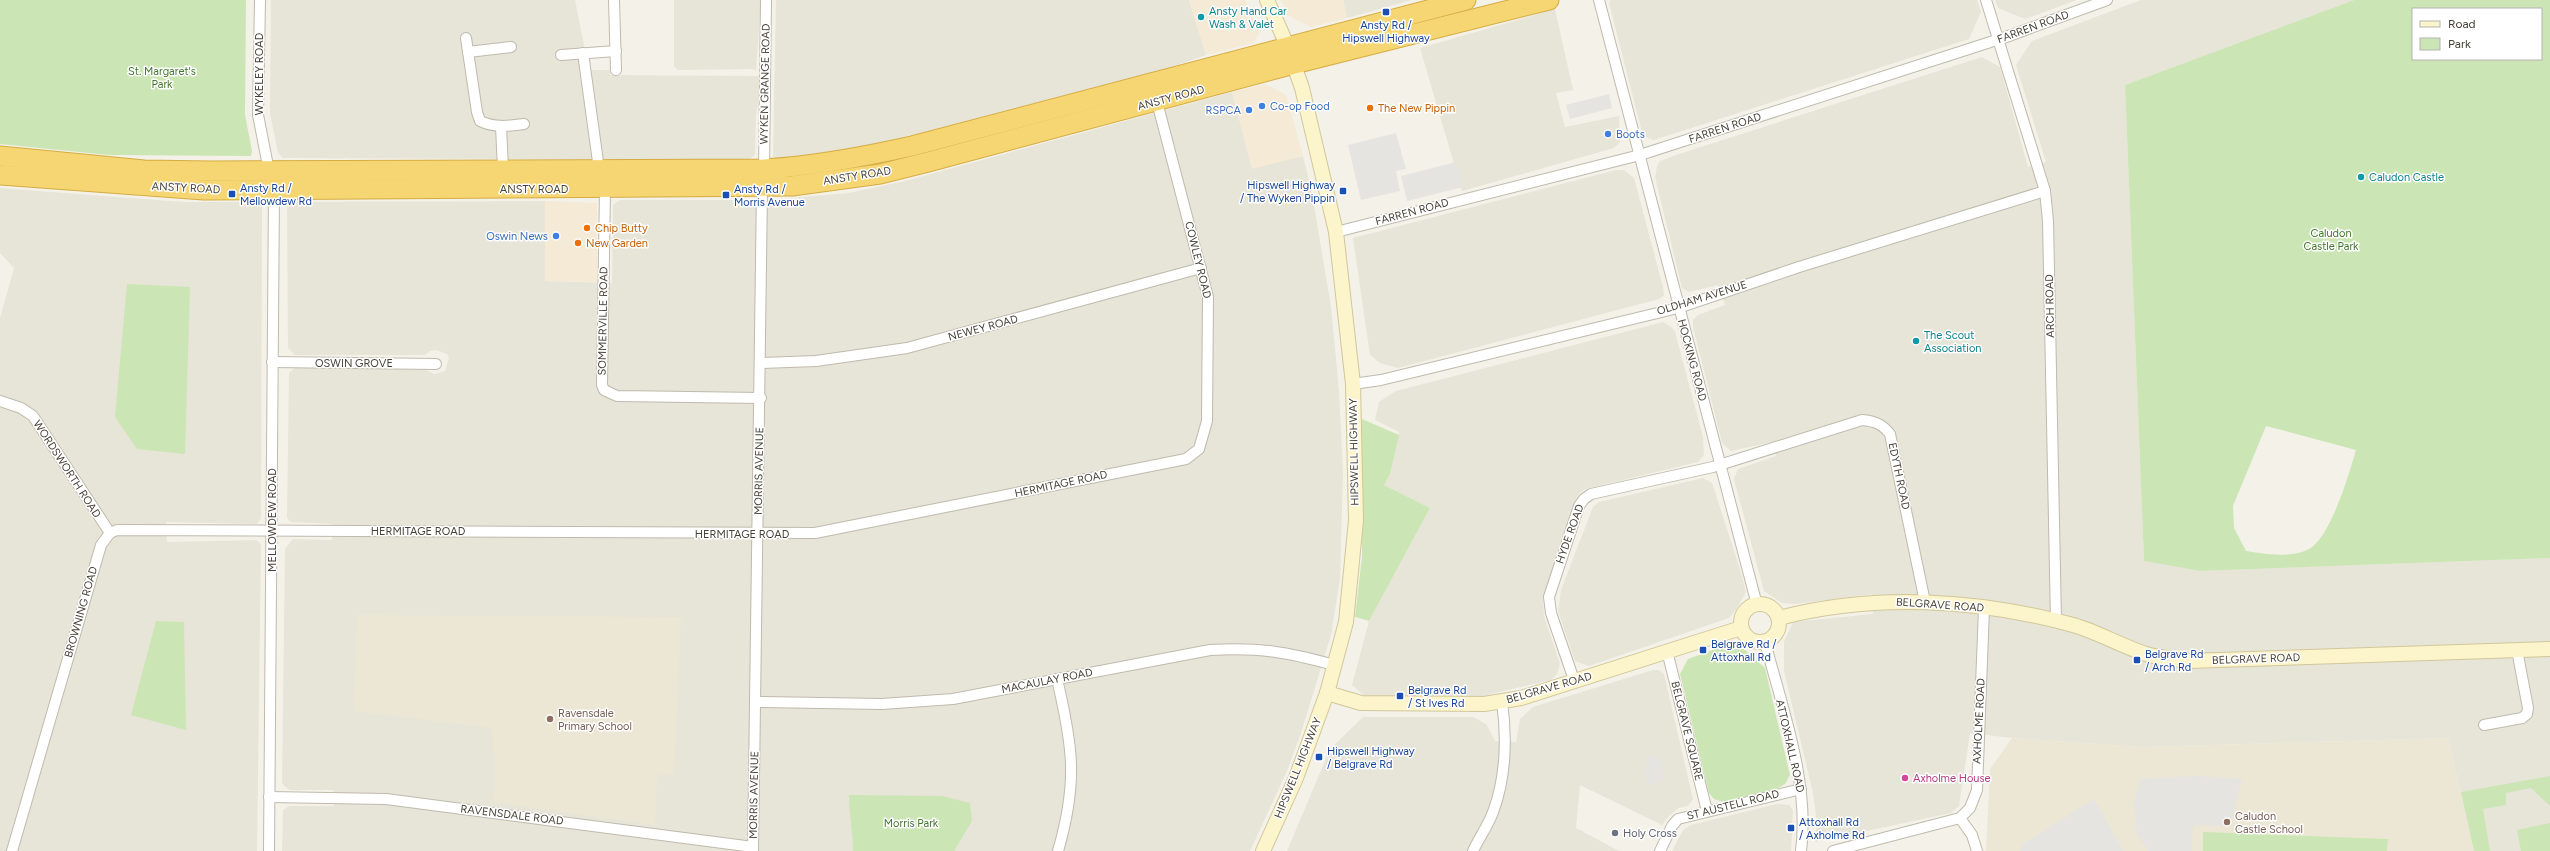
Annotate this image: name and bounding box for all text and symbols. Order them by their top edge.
place label: Ansty Hand Car Wash & Valet [1209,5,1287,31]
marker: Ansty Rd / Hipswell Highway [1381,7,1391,17]
street label: FARREN ROAD [1995,8,2071,46]
legend [2412,8,2542,60]
marker: Ansty Hand Car Wash & Valet [1196,12,1206,22]
text: Road [2448,17,2476,31]
place label: Ansty Rd / Hipswell Highway [1342,19,1430,45]
street label: WYKEN GRANGE ROAD [757,23,773,145]
street label: WYKELEY ROAD [253,32,266,115]
text: Park [2448,37,2471,51]
park label: St. Margaret's Park [128,65,196,91]
street label: ANSTY ROAD [1136,83,1206,113]
place label: Co-op Food [1270,100,1330,113]
marker: Co-op Food [1257,101,1267,111]
place label: The New Pippin [1378,102,1455,115]
marker: The New Pippin [1365,103,1375,113]
place label: RSPCA [1206,104,1242,117]
marker: RSPCA [1244,105,1254,115]
street label: FARREN ROAD [1687,110,1763,146]
place label: Boots [1616,128,1645,141]
marker: Boots [1603,129,1613,139]
street label: ANSTY ROAD [822,164,892,188]
place label: Caludon Castle [2369,171,2444,184]
marker: Caludon Castle [2356,172,2366,182]
place label: Hipswell Highway / The Wyken Pippin [1240,179,1335,205]
street label: ANSTY ROAD [151,180,221,196]
place label: Ansty Rd / Mellowdew Rd [240,182,312,208]
street label: ANSTY ROAD [500,183,569,196]
place label: Ansty Rd / Morris Avenue [734,183,805,209]
marker: Hipswell Highway / The Wyken Pippin [1338,186,1348,196]
marker: Ansty Rd / Mellowdew Rd [227,189,237,199]
marker: Ansty Rd / Morris Avenue [721,190,731,200]
street label: FARREN ROAD [1374,196,1450,228]
street label: COWLEY ROAD [1182,220,1214,300]
place label: Chip Butty [595,222,648,235]
marker: Chip Butty [582,223,592,233]
park label: Caludon Castle Park [2304,227,2359,253]
place label: Oswin News [486,230,548,243]
marker: Oswin News [551,231,561,241]
place label: New Garden [586,237,648,250]
marker: New Garden [573,238,583,248]
street label: SOMMERVILLE ROAD [596,266,610,376]
street label: ARCH ROAD [2043,274,2057,338]
street label: OLDHAM AVENUE [1655,278,1749,318]
street label: NEWEY ROAD [947,312,1020,344]
street label: HOCKING ROAD [1675,318,1709,403]
place label: The Scout Association [1924,329,1981,355]
marker: The Scout Association [1911,336,1921,346]
street label: OSWIN GROVE [315,357,393,370]
street label: HIPSWELL HIGHWAY [1347,398,1361,506]
street label: WORDSWORTH ROAD [31,418,104,521]
street label: MORRIS AVENUE [752,427,766,515]
street label: EDYTH ROAD [1886,441,1913,511]
street label: MELLOWDEW ROAD [266,468,279,572]
street label: HERMITAGE ROAD [1013,468,1109,500]
street label: HYDE ROAD [1553,502,1587,565]
street label: HERMITAGE ROAD [371,525,466,538]
street label: HERMITAGE ROAD [695,528,790,541]
street label: BROWNING ROAD [62,565,100,659]
street label: BELGRAVE ROAD [1895,595,1985,615]
place label: Belgrave Rd / Attoxhall Rd [1711,638,1777,664]
marker: Belgrave Rd / Attoxhall Rd [1698,645,1708,655]
place label: Belgrave Rd / Arch Rd [2145,648,2204,674]
street label: BELGRAVE ROAD [2212,651,2301,667]
marker: Belgrave Rd / Arch Rd [2132,655,2142,665]
street label: MACAULAY ROAD [1000,666,1094,696]
street label: BELGRAVE ROAD [1505,669,1594,706]
street label: AXHOLME ROAD [1970,677,1988,764]
street label: BELGRAVE SQUARE [1668,680,1706,782]
place label: Belgrave Rd / St Ives Rd [1408,684,1467,710]
marker: Belgrave Rd / St Ives Rd [1395,691,1405,701]
street label: ATTOXHALL ROAD [1773,698,1807,794]
place label: Ravensdale Primary School [558,707,632,733]
marker: Ravensdale Primary School [545,714,555,724]
street label: HIPSWELL HIGHWAY [1272,715,1324,820]
place label: Hipswell Highway / Belgrave Rd [1327,745,1415,771]
street label: MORRIS AVENUE [747,751,761,839]
marker: Hipswell Highway / Belgrave Rd [1314,752,1324,762]
place label: Axholme House [1913,772,1991,785]
marker: Axholme House [1900,773,1910,783]
street label: ST AUSTELL ROAD [1685,787,1781,823]
street label: RAVENSDALE ROAD [460,802,565,828]
place label: Caludon Castle School [2235,810,2303,836]
place label: Attoxhall Rd / Axholme Rd [1799,816,1865,842]
park label: Morris Park [884,817,939,830]
marker: Caludon Castle School [2222,817,2232,827]
marker: Attoxhall Rd / Axholme Rd [1786,823,1796,833]
place label: Holy Cross [1623,827,1677,840]
marker: Holy Cross [1610,828,1620,838]

